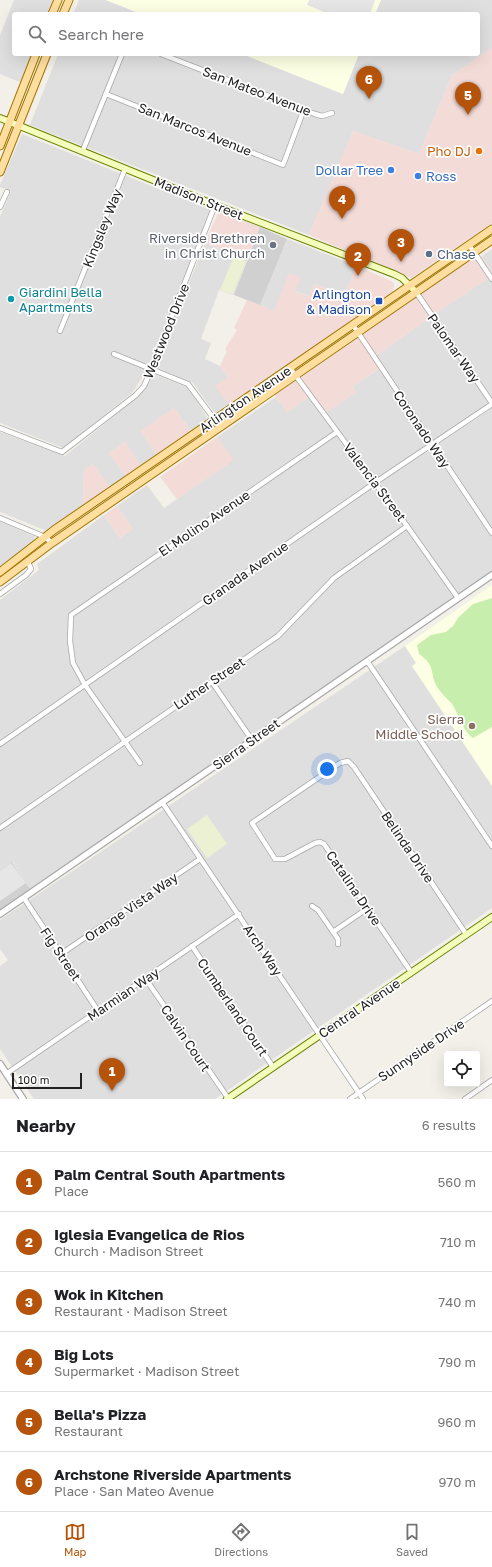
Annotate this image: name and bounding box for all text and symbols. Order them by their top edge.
search box [12,12,480,56]
icon: search [26,23,48,45]
text: Search here [58,25,144,43]
street label: San Mateo Avenue [200,63,314,119]
pin: 6 [356,66,382,99]
pin: 5 [455,82,481,115]
street label: San Marcos Avenue [136,99,254,159]
place label: Pho DJ [427,143,471,159]
marker: Pho DJ [474,146,484,156]
place label: Dollar Tree [315,162,383,178]
marker: Dollar Tree [386,165,396,175]
place label: Ross [426,168,456,184]
marker: Ross [413,171,423,181]
street label: Madison Street [152,173,246,223]
street label: Kingsley Way [79,186,125,270]
pin: 4 [329,186,355,219]
pin: 3 [388,229,414,262]
place label: Riverside Brethren in Christ Church [149,230,265,261]
marker: Riverside Brethren in Christ Church [268,240,278,250]
pin: 2 [345,243,371,276]
place label: Chase [437,246,476,262]
marker: Chase [424,249,434,259]
street label: Westwood Drive [140,281,192,381]
place label: Giardini Bella Apartments [19,284,102,315]
place label: Arlington & Madison [306,286,371,317]
marker: Giardini Bella Apartments [6,294,16,304]
marker: Arlington & Madison [374,296,384,306]
street label: Palomar Way [424,310,484,386]
street label: Arlington Avenue [196,362,294,436]
street label: Coronado Way [390,387,454,471]
street label: Valencia Street [340,439,410,525]
street label: El Molino Avenue [155,486,253,560]
street label: Granada Avenue [199,537,291,609]
street label: Luther Street [170,653,248,713]
place label: Sierra Middle School [375,711,464,742]
street label: Sierra Street [209,715,283,773]
marker: Sierra Middle School [467,721,477,731]
your location [317,759,337,779]
street label: Belinda Drive [378,808,438,886]
street label: Catalina Drive [323,847,385,929]
street label: Orange Vista Way [81,869,181,945]
street label: Arch Way [240,921,286,979]
street label: Fig Street [37,924,85,984]
street label: Cumberland Court [194,955,272,1059]
street label: Marmian Way [84,964,163,1024]
street label: Central Avenue [315,975,403,1041]
street label: Calvin Court [158,1002,214,1074]
street label: Sunnyside Drive [375,1015,467,1085]
map controls [444,1051,480,1087]
button: locate [444,1051,480,1087]
pin: 1 [99,1058,125,1091]
scale bar [12,1071,82,1090]
text: 100 m [18,1073,49,1086]
text: Nearby [16,1115,76,1136]
text: 6 results [422,1117,476,1133]
text: Palm Central South Apartments [54,1165,285,1183]
text: 1 [26,1174,32,1190]
text: 560 m [438,1174,476,1190]
text: Place [54,1183,89,1199]
text: Iglesia Evangelica de Rios [54,1225,245,1243]
text: 2 [25,1234,33,1250]
text: 710 m [440,1234,476,1250]
text: Church · Madison Street [54,1243,204,1259]
text: Wok in Kitchen [54,1285,163,1303]
text: 3 [25,1294,33,1310]
text: 740 m [438,1294,476,1310]
text: Restaurant · Madison Street [54,1303,228,1319]
text: Big Lots [54,1345,114,1363]
text: 4 [25,1354,33,1370]
text: 790 m [438,1354,476,1370]
text: Supermarket · Madison Street [54,1363,239,1379]
text: Bella's Pizza [54,1405,146,1423]
text: 5 [25,1414,33,1430]
text: 960 m [437,1414,476,1430]
text: Restaurant [54,1423,123,1439]
text: Archstone Riverside Apartments [54,1465,291,1483]
text: 6 [25,1474,33,1490]
text: 970 m [438,1474,476,1490]
text: Place · San Mateo Avenue [54,1483,214,1499]
tab: Map [64,1521,86,1558]
tab: Directions [214,1521,268,1558]
tab: Saved [396,1521,428,1558]

